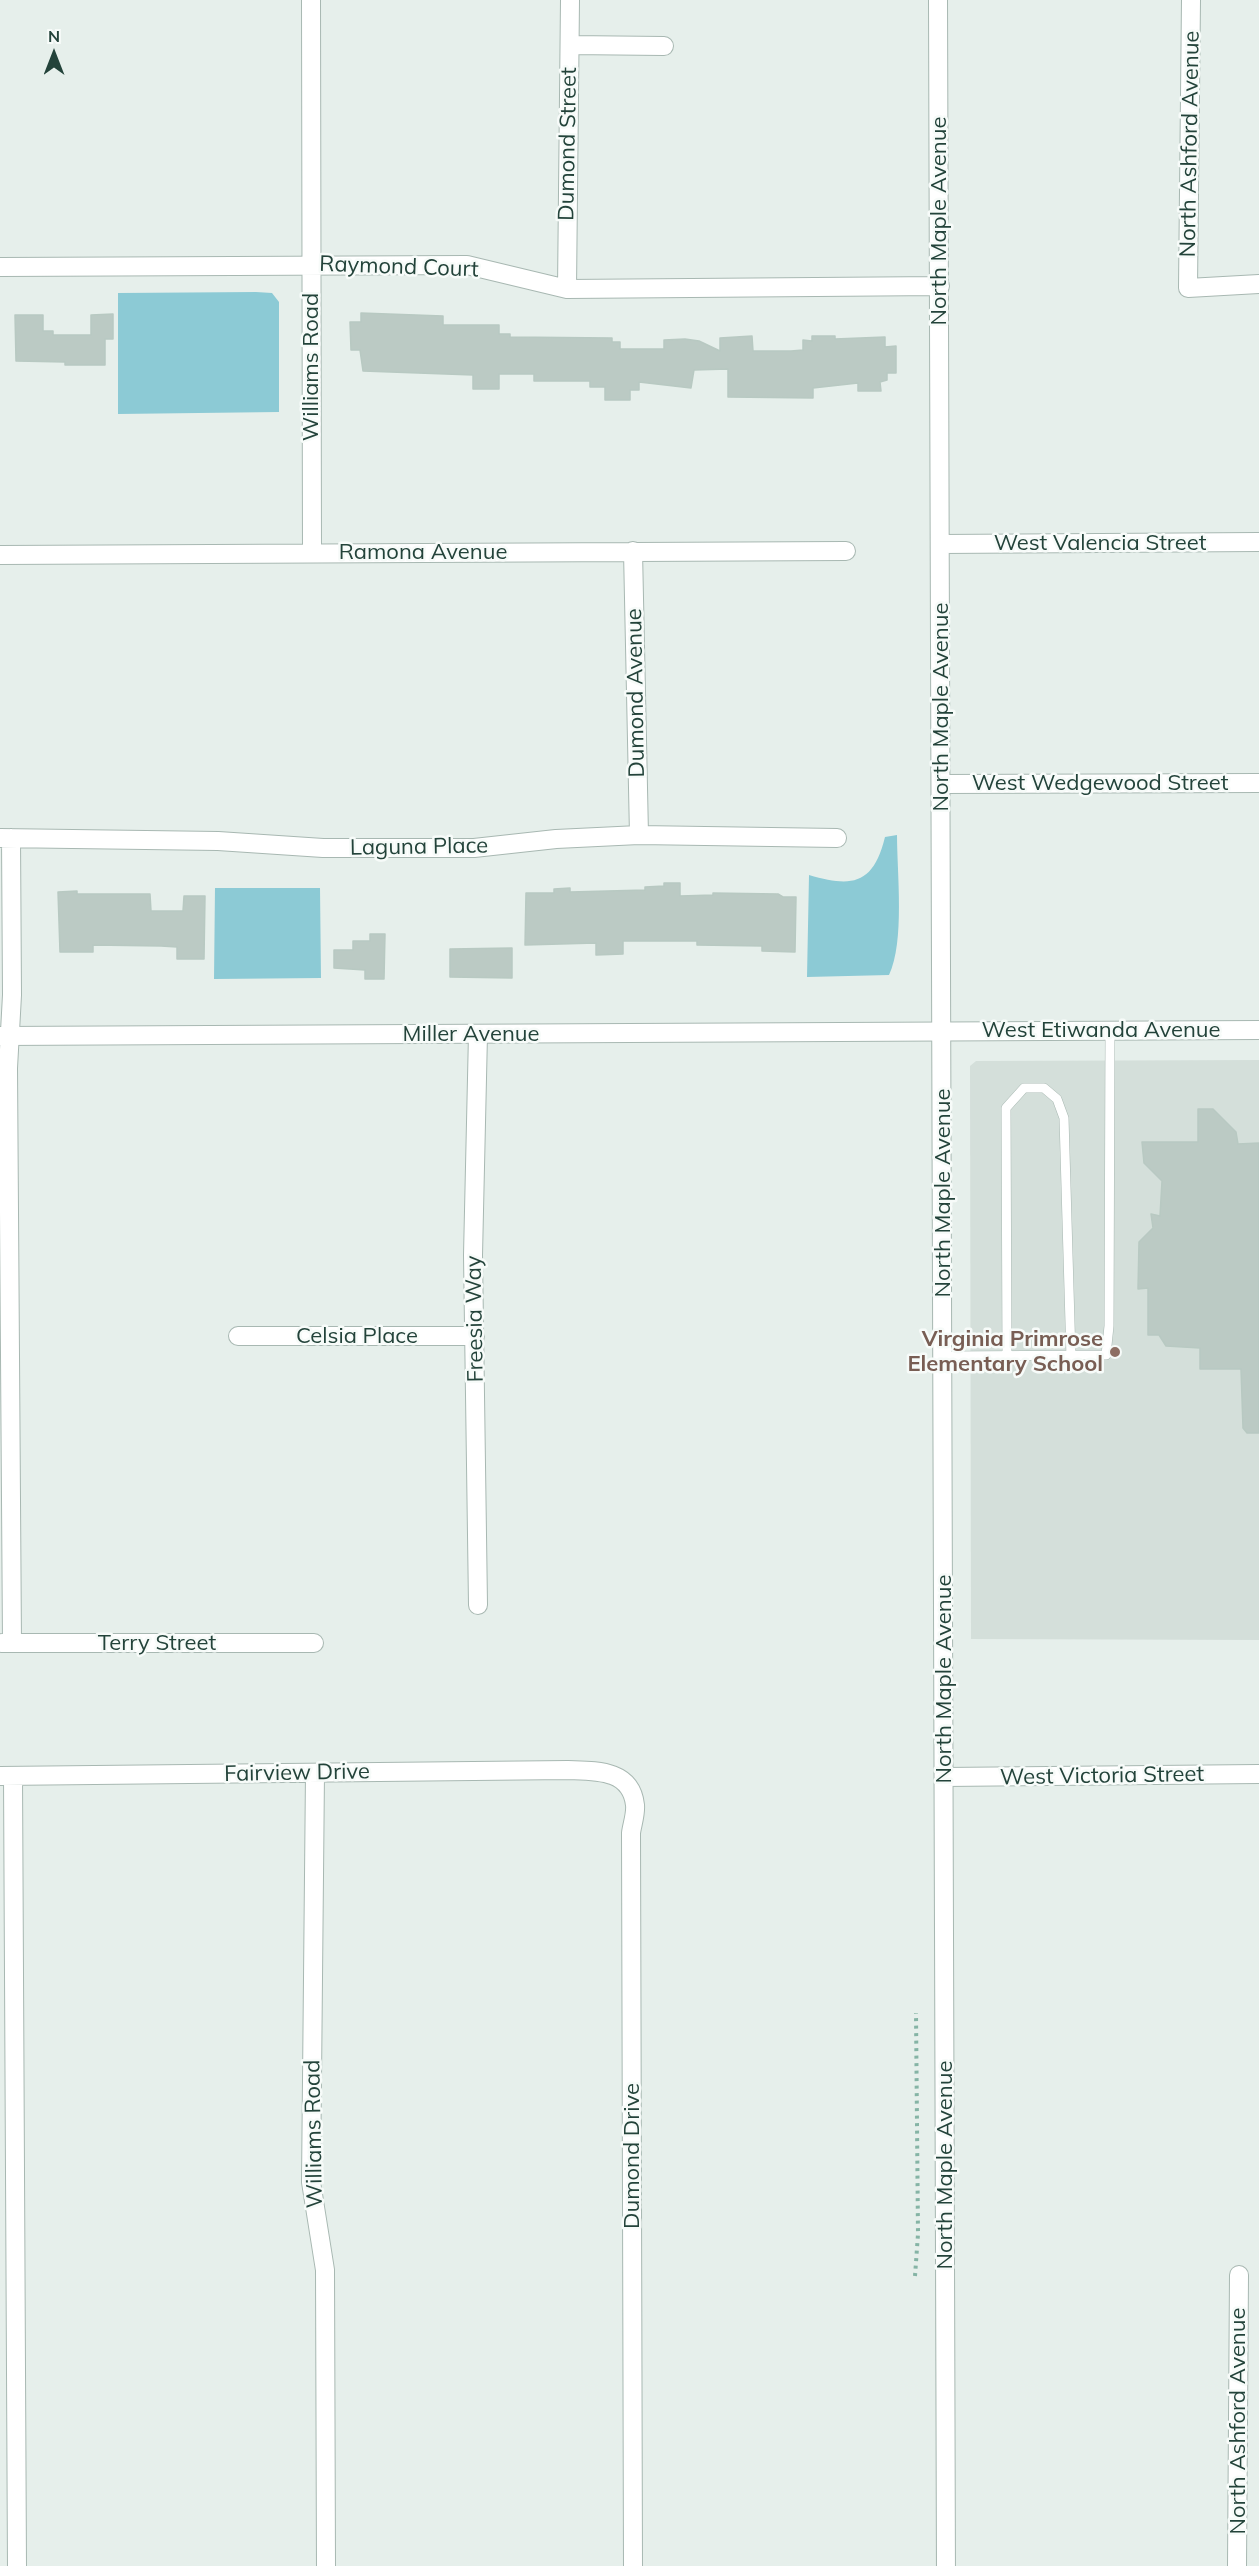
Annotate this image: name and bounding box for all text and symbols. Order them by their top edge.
north arrow [24,24,84,84]
text: N [48,26,60,46]
street label: North Ashford Avenue [1175,30,1205,258]
street label: Dumond Street [553,67,583,221]
street label: North Maple Avenue [926,117,952,325]
street label: Raymond Court [319,251,479,283]
street label: Williams Road [298,293,324,441]
street label: West Valencia Street [994,530,1206,556]
street label: Ramona Avenue [339,539,507,565]
street label: North Maple Avenue [928,603,954,811]
street label: Dumond Avenue [621,608,651,778]
street label: West Wedgewood Street [972,770,1228,796]
street label: Laguna Place [350,833,488,861]
street label: West Etiwanda Avenue [982,1017,1220,1043]
street label: Miller Avenue [403,1021,539,1047]
street label: North Maple Avenue [930,1089,956,1297]
street label: Freesia Way [461,1255,489,1383]
street label: Celsia Place [296,1323,418,1349]
place label: Virginia Primrose Elementary School [907,1326,1103,1378]
marker: Virginia Primrose Elementary School [1108,1345,1122,1359]
street label: North Maple Avenue [931,1575,957,1783]
street label: Terry Street [98,1630,216,1656]
street label: Fairview Drive [224,1759,370,1787]
street label: West Victoria Street [1000,1761,1204,1791]
street label: Williams Road [300,2060,328,2208]
street label: North Maple Avenue [932,2061,958,2269]
street label: Dumond Drive [619,2083,645,2229]
street label: North Ashford Avenue [1225,2308,1251,2534]

